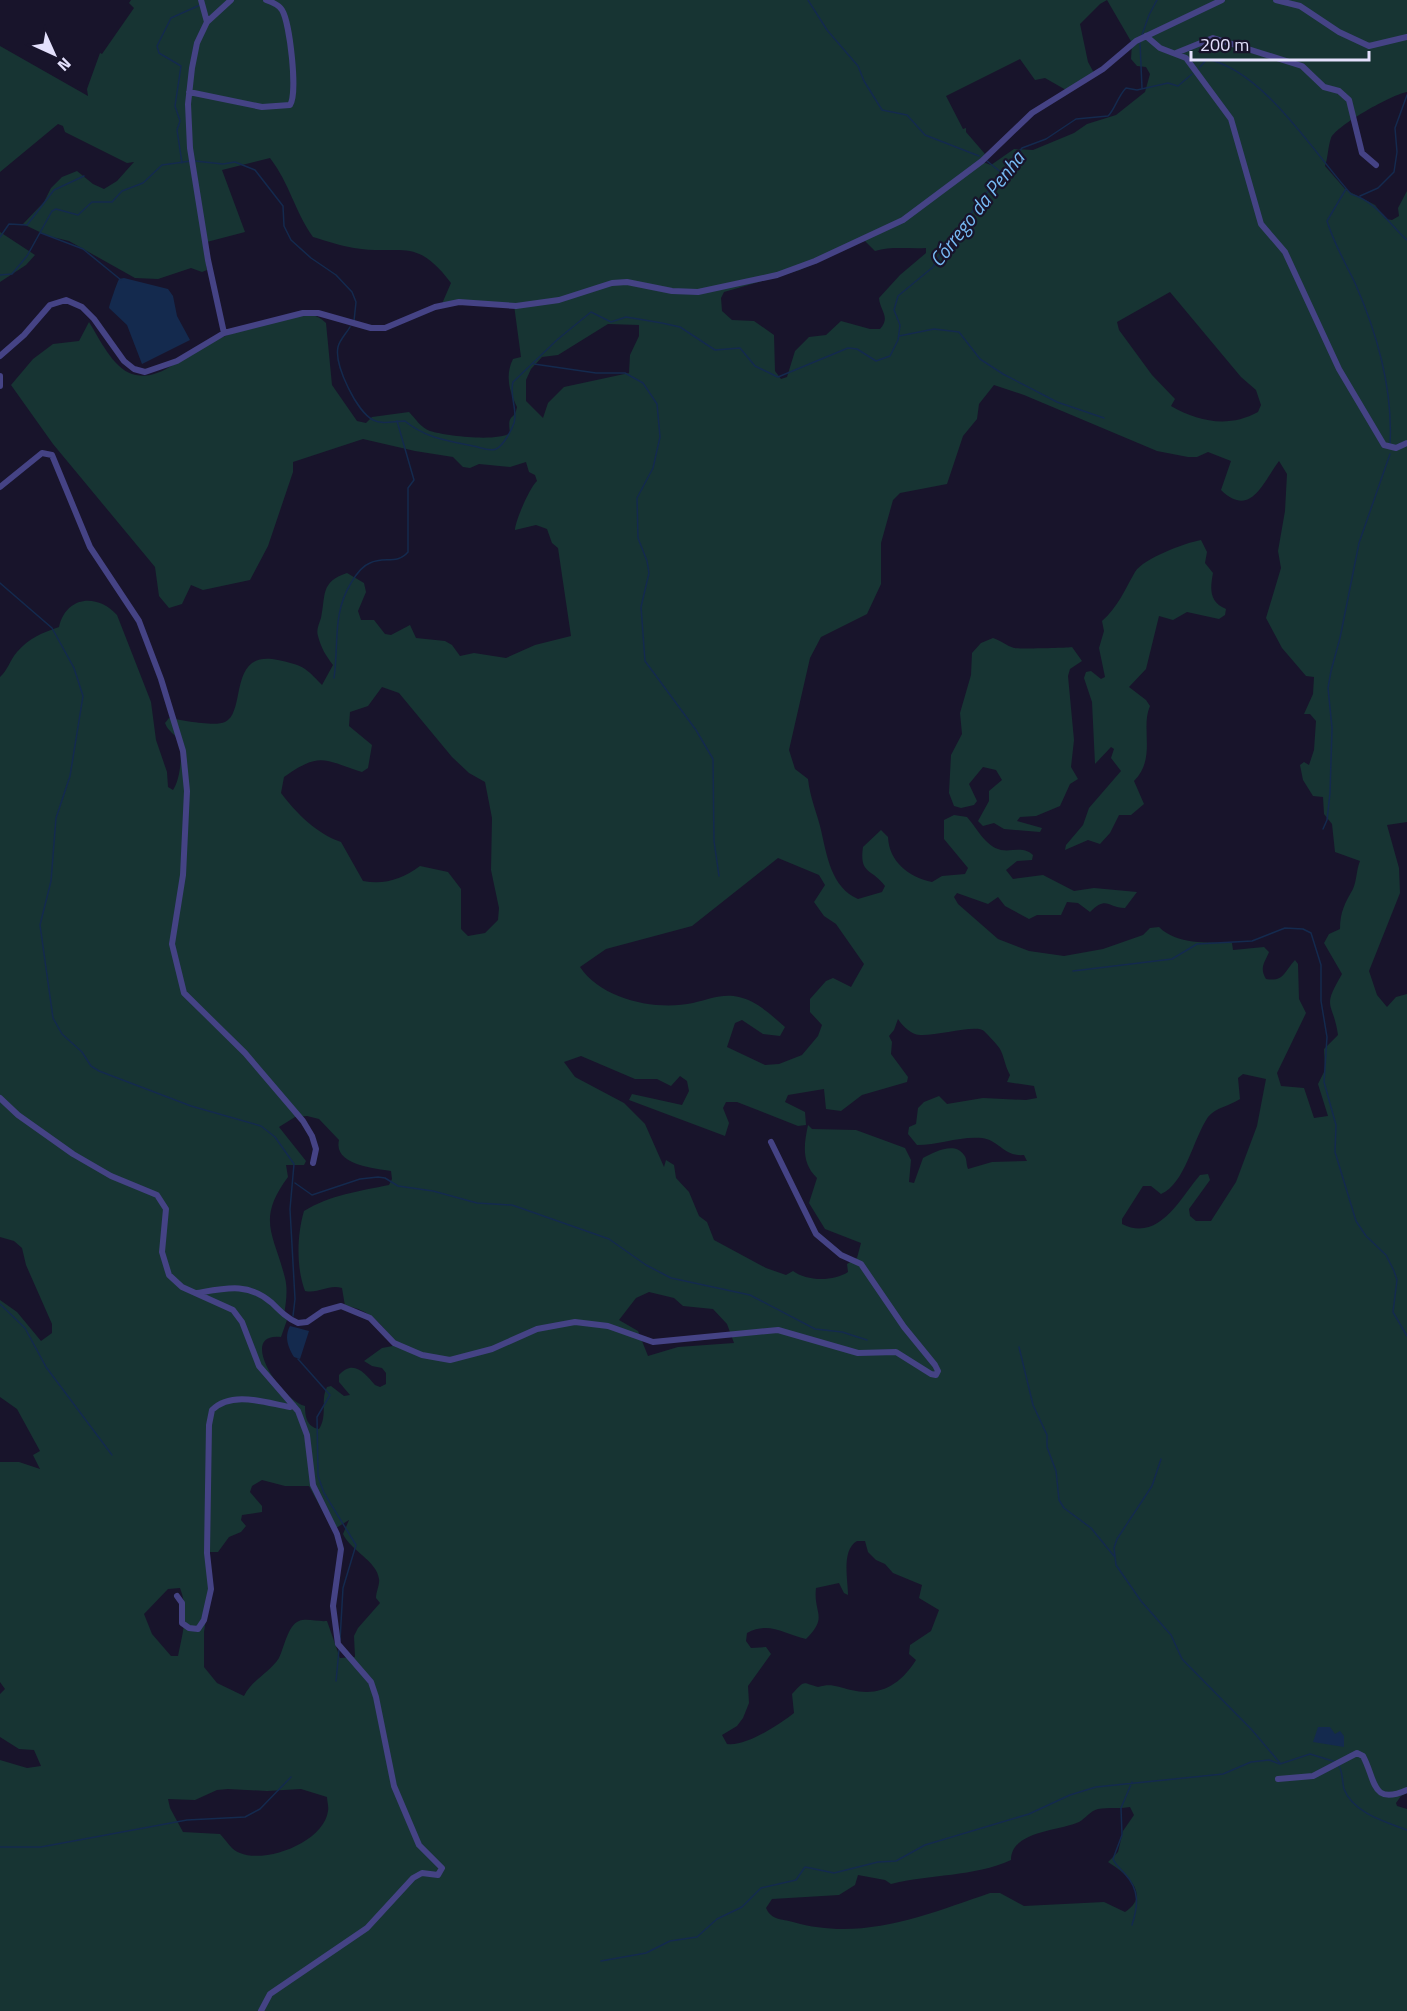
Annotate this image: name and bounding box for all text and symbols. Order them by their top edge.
north arrow [24,24,84,84]
scale bar [1191,24,1370,62]
text: 200 m [1200,31,1249,58]
text: N [52,52,77,77]
water label: Córrego da Penha [921,143,1032,273]

